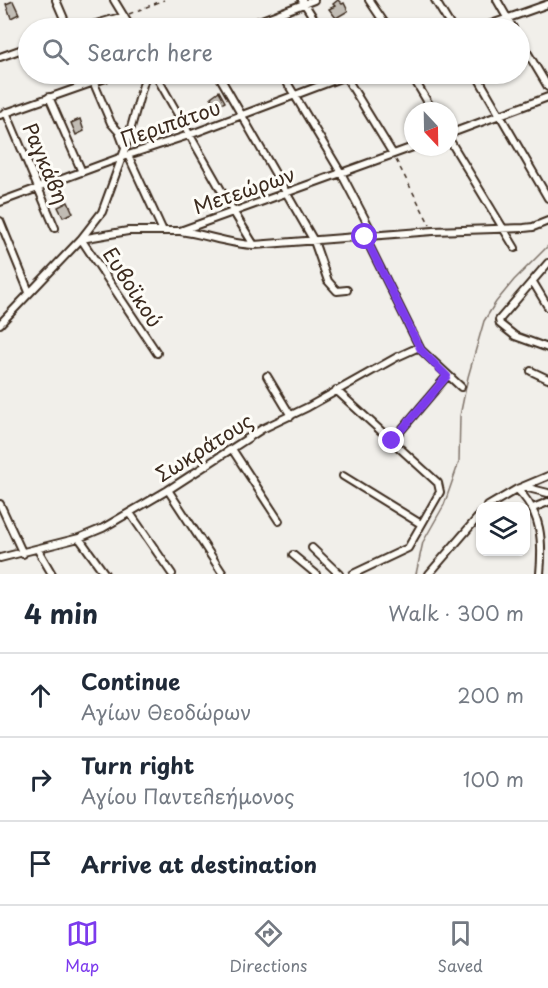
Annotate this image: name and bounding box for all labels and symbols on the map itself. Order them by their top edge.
street label: Περιπάτου [116,92,224,154]
north arrow [404,102,458,156]
street label: Ραγκάβη [16,118,76,208]
street label: Μετεώρων [189,159,299,221]
route start [351,223,377,249]
street label: Ευβοϊκού [96,241,170,333]
street label: Σωκράτους [150,405,258,489]
route end [378,427,404,453]

